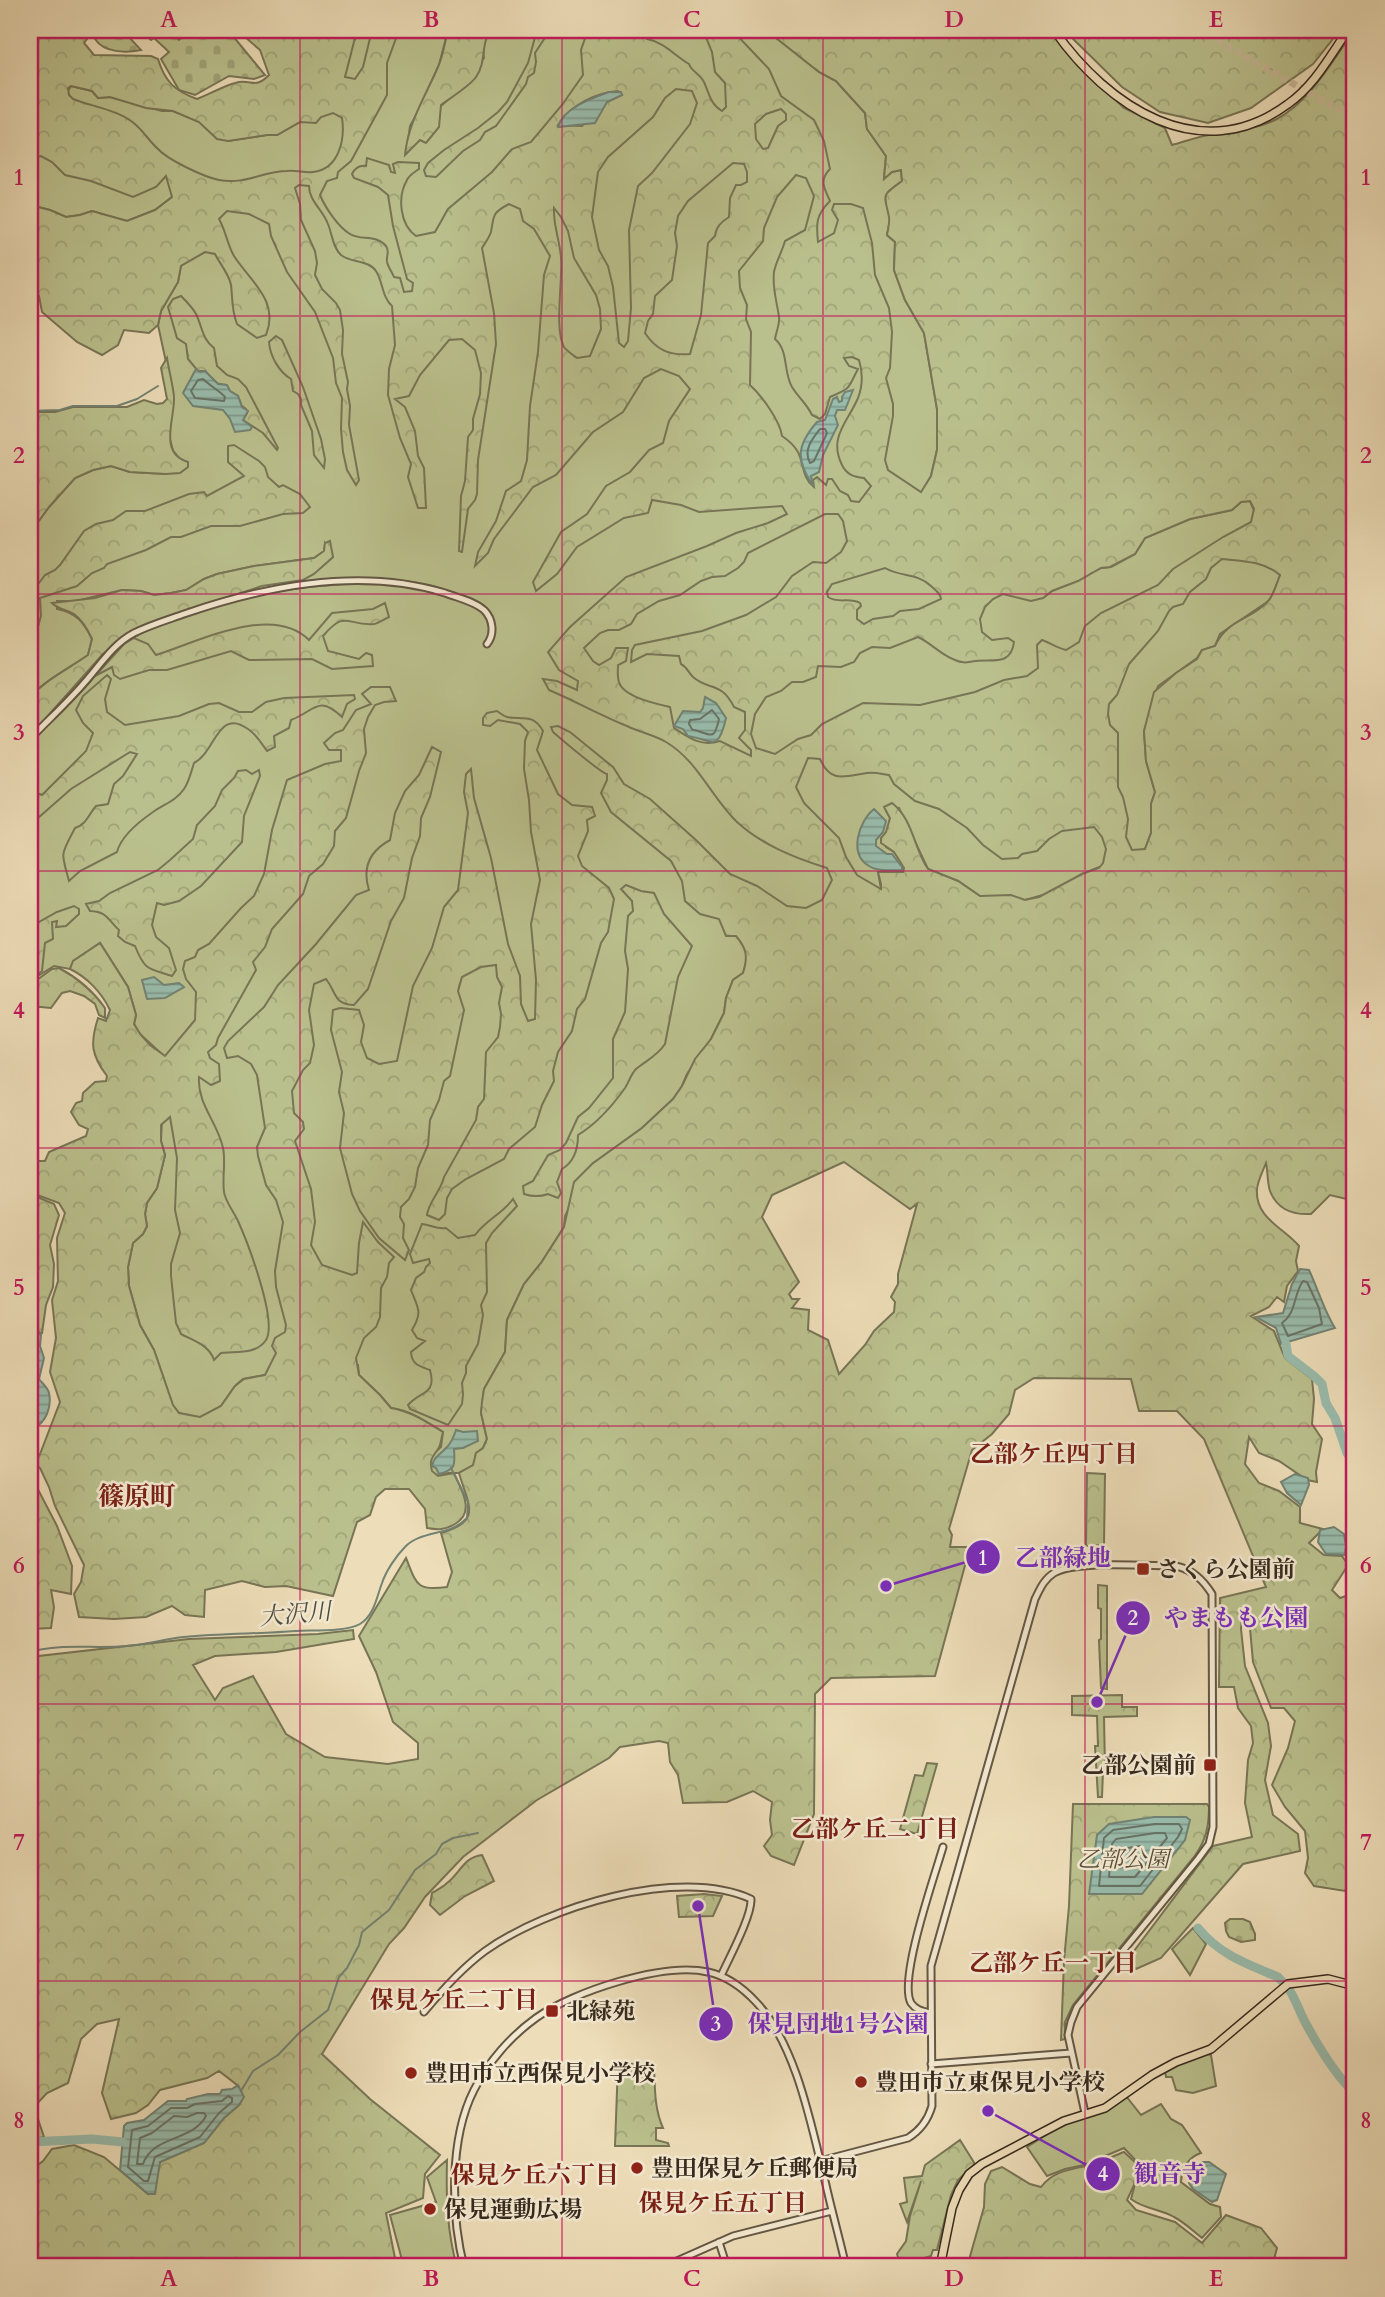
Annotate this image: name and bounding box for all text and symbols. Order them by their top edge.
text: A [160,4,178,35]
text: B [423,4,439,35]
text: C [683,4,701,35]
text: D [944,4,964,35]
text: E [1209,4,1223,35]
text: 1 [13,162,25,193]
text: 1 [1360,162,1372,193]
text: 2 [13,440,25,471]
text: 2 [1360,440,1372,471]
text: 3 [13,717,25,748]
text: 3 [1360,717,1372,748]
text: 4 [13,995,25,1026]
text: 4 [1360,995,1372,1026]
text: 5 [13,1272,25,1303]
text: 5 [1360,1272,1372,1303]
district label: 乙部ケ丘四丁目 [970,1438,1138,1471]
district label: 篠原町 [98,1479,176,1514]
callout: 乙部緑地 [966,1535,1125,1580]
text: 乙部緑地 [1015,1542,1111,1575]
text: 1 [978,1544,988,1573]
text: 6 [13,1550,25,1581]
text: 6 [1360,1550,1372,1581]
place label: さくら公園前 [1157,1554,1295,1585]
marker: さくら公園前 [1135,1561,1151,1577]
water label: 大沢川 [258,1595,335,1634]
callout: やまもも公園 [1115,1595,1322,1640]
text: やまもも公園 [1164,1602,1308,1635]
text: 2 [1128,1604,1139,1633]
place label: 乙部公園前 [1081,1750,1196,1781]
marker: 乙部公園前 [1202,1757,1218,1773]
district label: 乙部ケ丘二丁目 [791,1813,959,1846]
text: 7 [13,1827,25,1858]
text: 7 [1360,1827,1372,1858]
park label: 乙部公園 [1077,1844,1173,1875]
district label: 乙部ケ丘一丁目 [969,1947,1137,1980]
district label: 保見ケ丘二丁目 [370,1984,538,2017]
place label: 北緑苑 [566,1996,635,2027]
callout: 保見団地1号公園 [699,2001,942,2046]
marker: 北緑苑 [544,2003,560,2019]
text: 保見団地1号公園 [748,2008,928,2041]
text: 3 [711,2010,721,2039]
place label: 豊田市立西保見小学校 [425,2058,655,2089]
marker: 豊田市立西保見小学校 [403,2065,419,2081]
place label: 豊田市立東保見小学校 [875,2067,1105,2098]
marker: 豊田市立東保見小学校 [853,2074,869,2090]
text: 8 [13,2105,25,2136]
text: 8 [1360,2105,1372,2136]
callout: 観音寺 [1085,2151,1220,2196]
place label: 豊田保見ケ丘郵便局 [651,2153,858,2184]
text: 観音寺 [1134,2158,1206,2191]
district label: 保見ケ丘六丁目 [451,2159,619,2192]
marker: 豊田保見ケ丘郵便局 [629,2160,645,2176]
text: 4 [1098,2160,1109,2189]
district label: 保見ケ丘五丁目 [639,2187,807,2220]
place label: 保見運動広場 [444,2194,582,2225]
marker: 保見運動広場 [422,2201,438,2217]
text: A [160,2263,178,2294]
text: B [423,2263,439,2294]
text: C [683,2263,701,2294]
text: D [944,2263,964,2294]
text: E [1209,2263,1223,2294]

